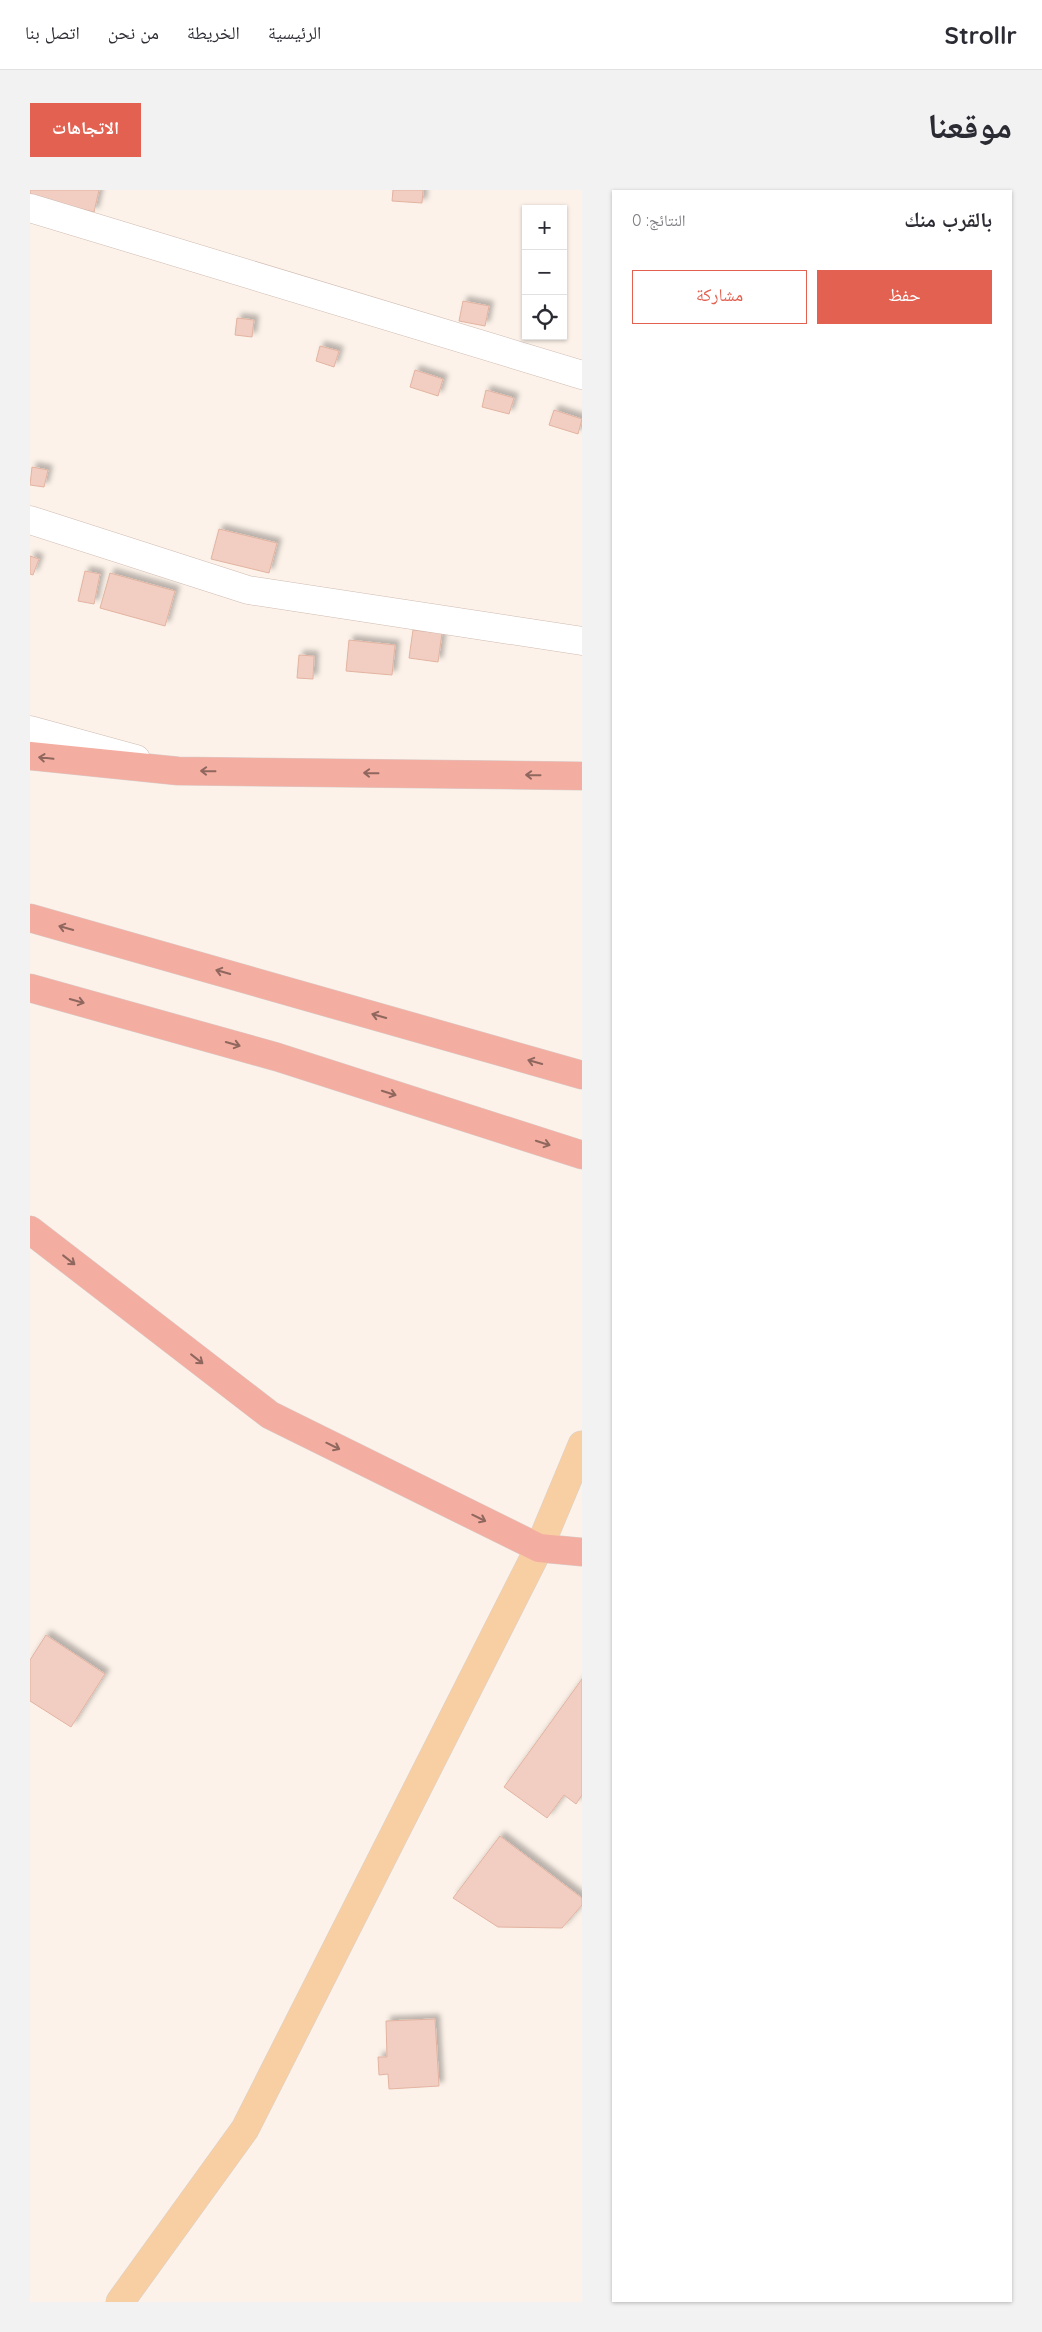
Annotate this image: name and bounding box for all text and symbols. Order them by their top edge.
text: Strollr [945,20,1017,50]
text: اتصل بنا [25,21,80,44]
text: من نحن [108,21,159,44]
text: الخريطة [187,21,240,44]
text: الرئيسية [268,21,321,44]
button: الاتجاهات [30,103,141,157]
text: موقعنا [927,103,1012,147]
map controls [522,205,567,340]
button: + [522,205,567,250]
text: بالقرب منك [904,206,992,232]
text: النتائج: 0 [632,210,686,230]
button: − [522,250,567,295]
button: مشاركة [632,270,807,324]
button: حفظ [817,270,992,324]
button: locate [522,295,567,340]
one-way arrow [39,753,55,763]
one-way arrow [201,766,217,776]
one-way arrow [363,768,380,778]
one-way arrow [526,770,542,780]
one-way arrow [59,923,75,933]
one-way arrow [215,967,231,977]
one-way arrow [69,996,85,1006]
one-way arrow [371,1011,387,1021]
one-way arrow [225,1040,241,1050]
one-way arrow [528,1056,544,1066]
one-way arrow [380,1088,396,1098]
one-way arrow [535,1139,550,1148]
one-way arrow [62,1254,75,1265]
one-way arrow [190,1354,204,1364]
one-way arrow [326,1441,341,1451]
one-way arrow [471,1514,486,1523]

